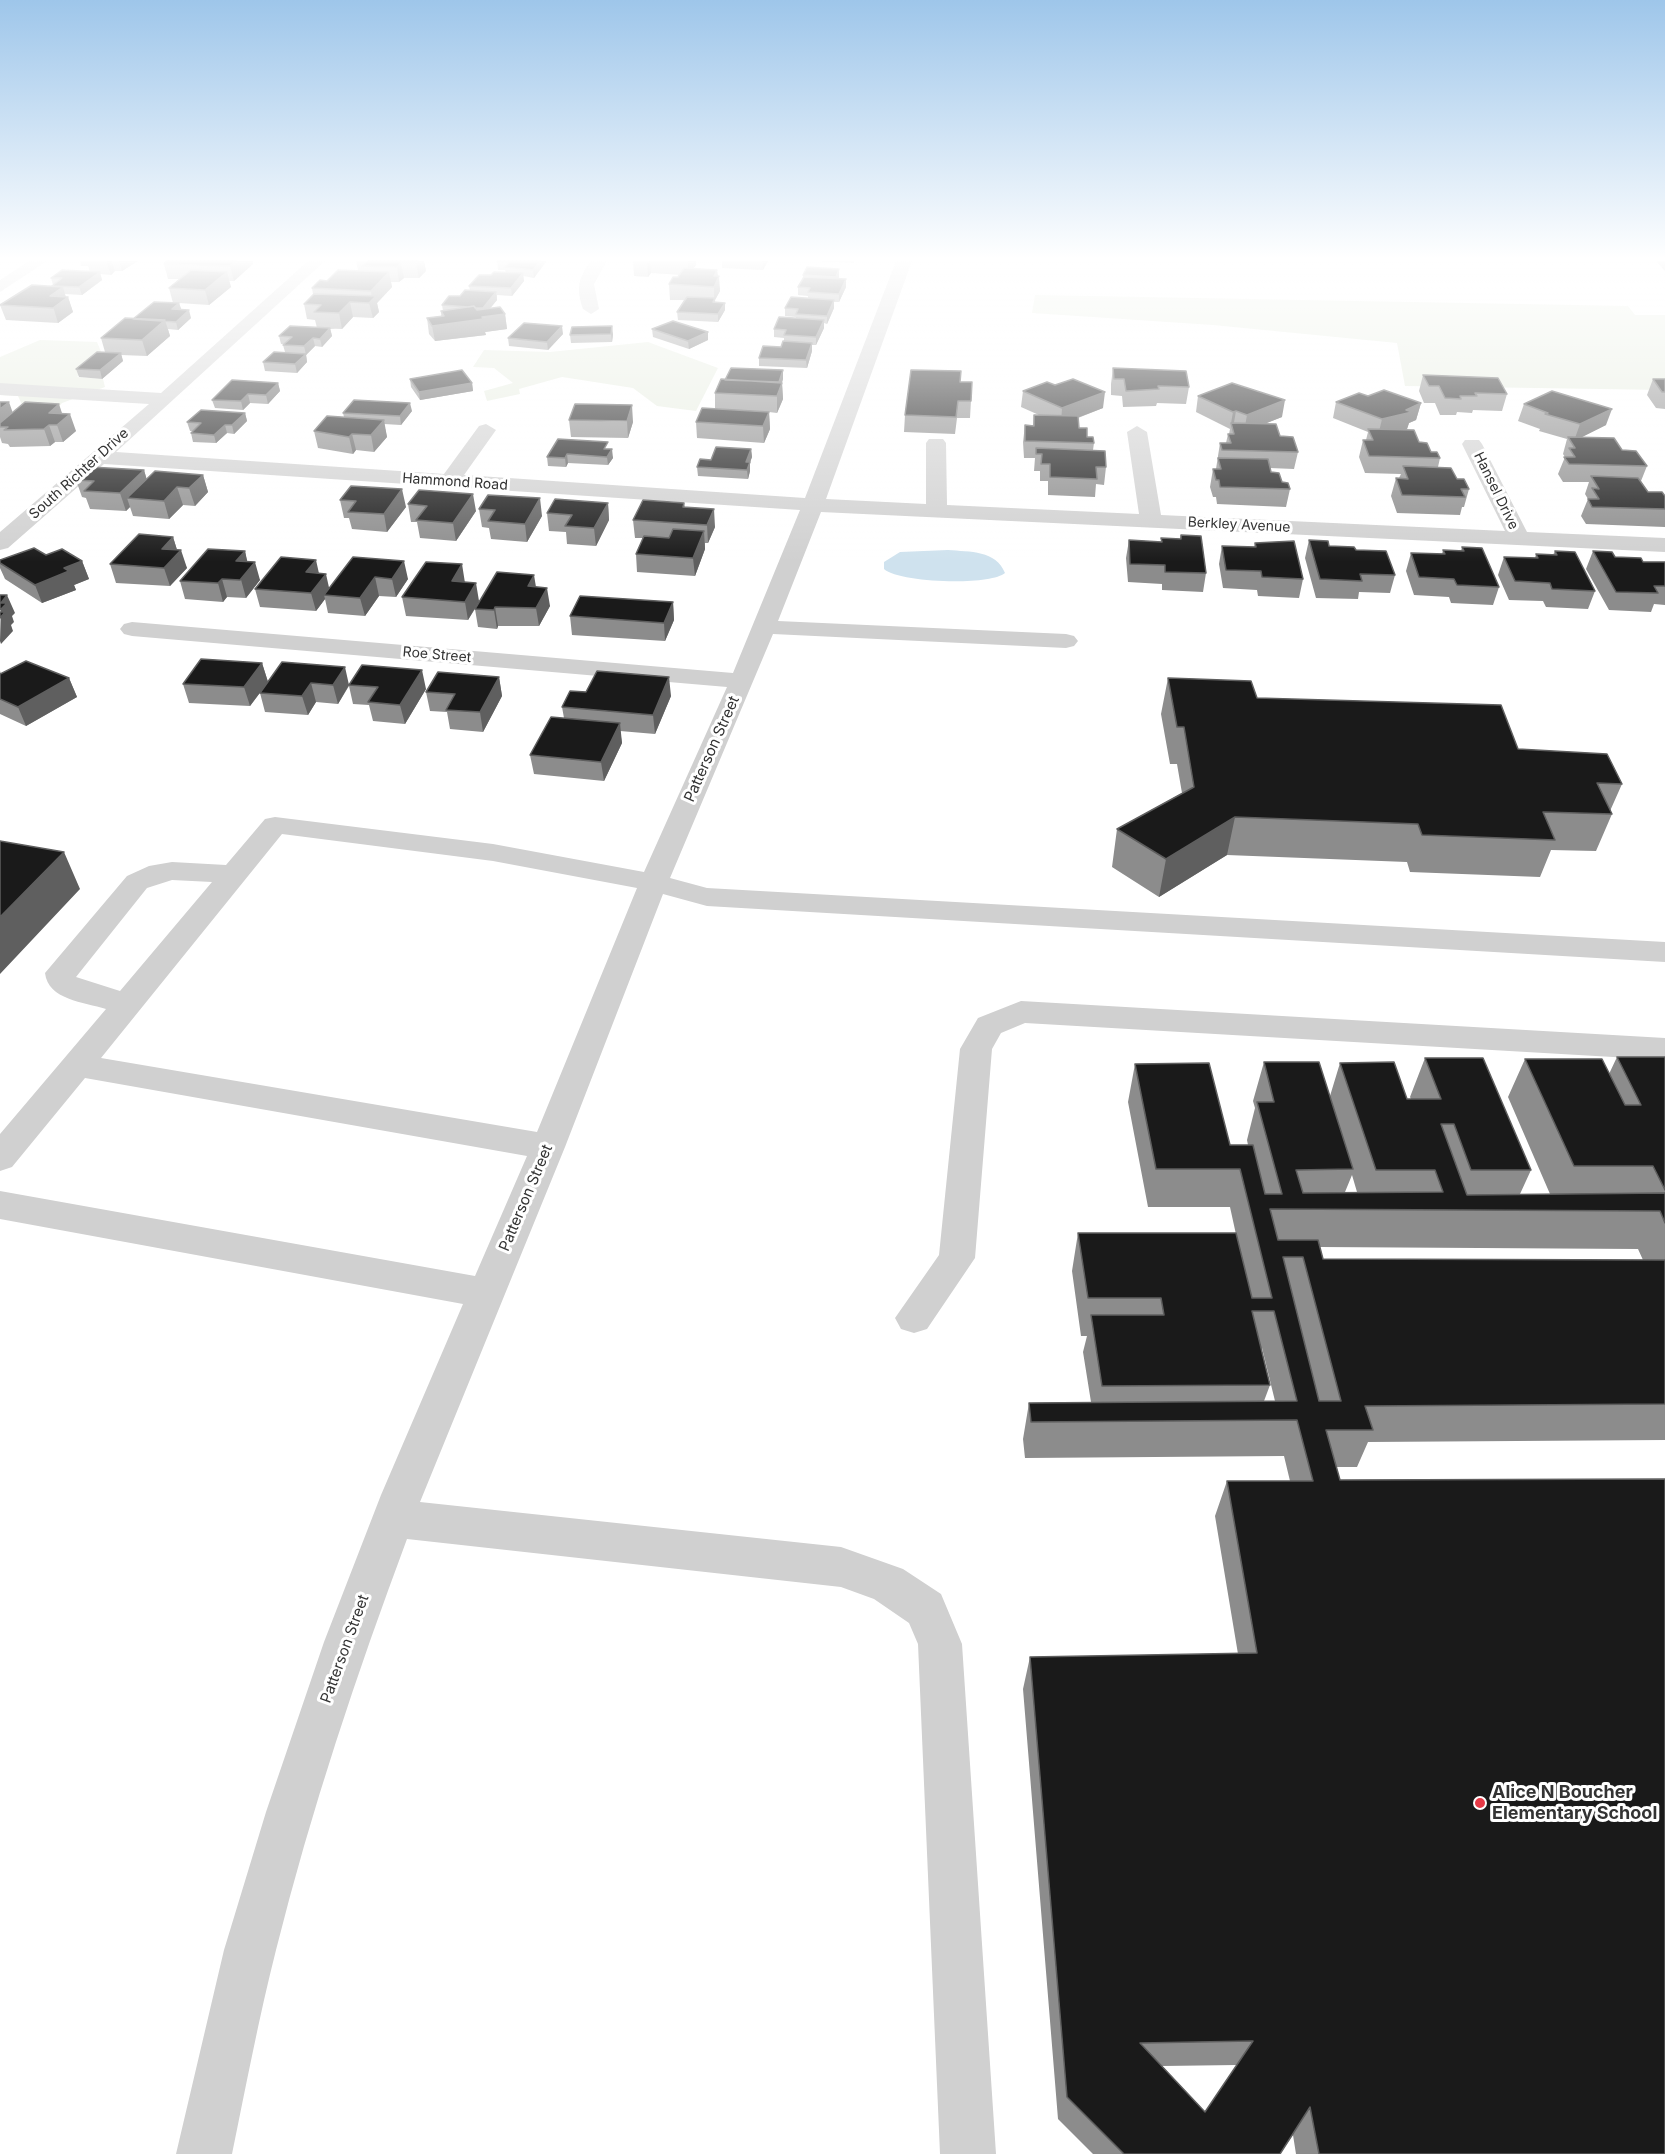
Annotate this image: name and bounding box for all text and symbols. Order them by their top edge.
street label: South Richter Drive [26,425,132,523]
street label: Hansel Drive [1470,449,1522,533]
street label: Hammond Road [402,470,508,494]
street label: Berkley Avenue [1187,514,1291,536]
street label: Roe Street [402,644,472,666]
street label: Patterson Street [681,693,743,805]
street label: Patterson Street [495,1142,557,1254]
street label: Patterson Street [317,1592,373,1706]
place label: Alice N Boucher Elementary School [1492,1782,1657,1824]
marker: Alice N Boucher Elementary School [1473,1796,1487,1810]

